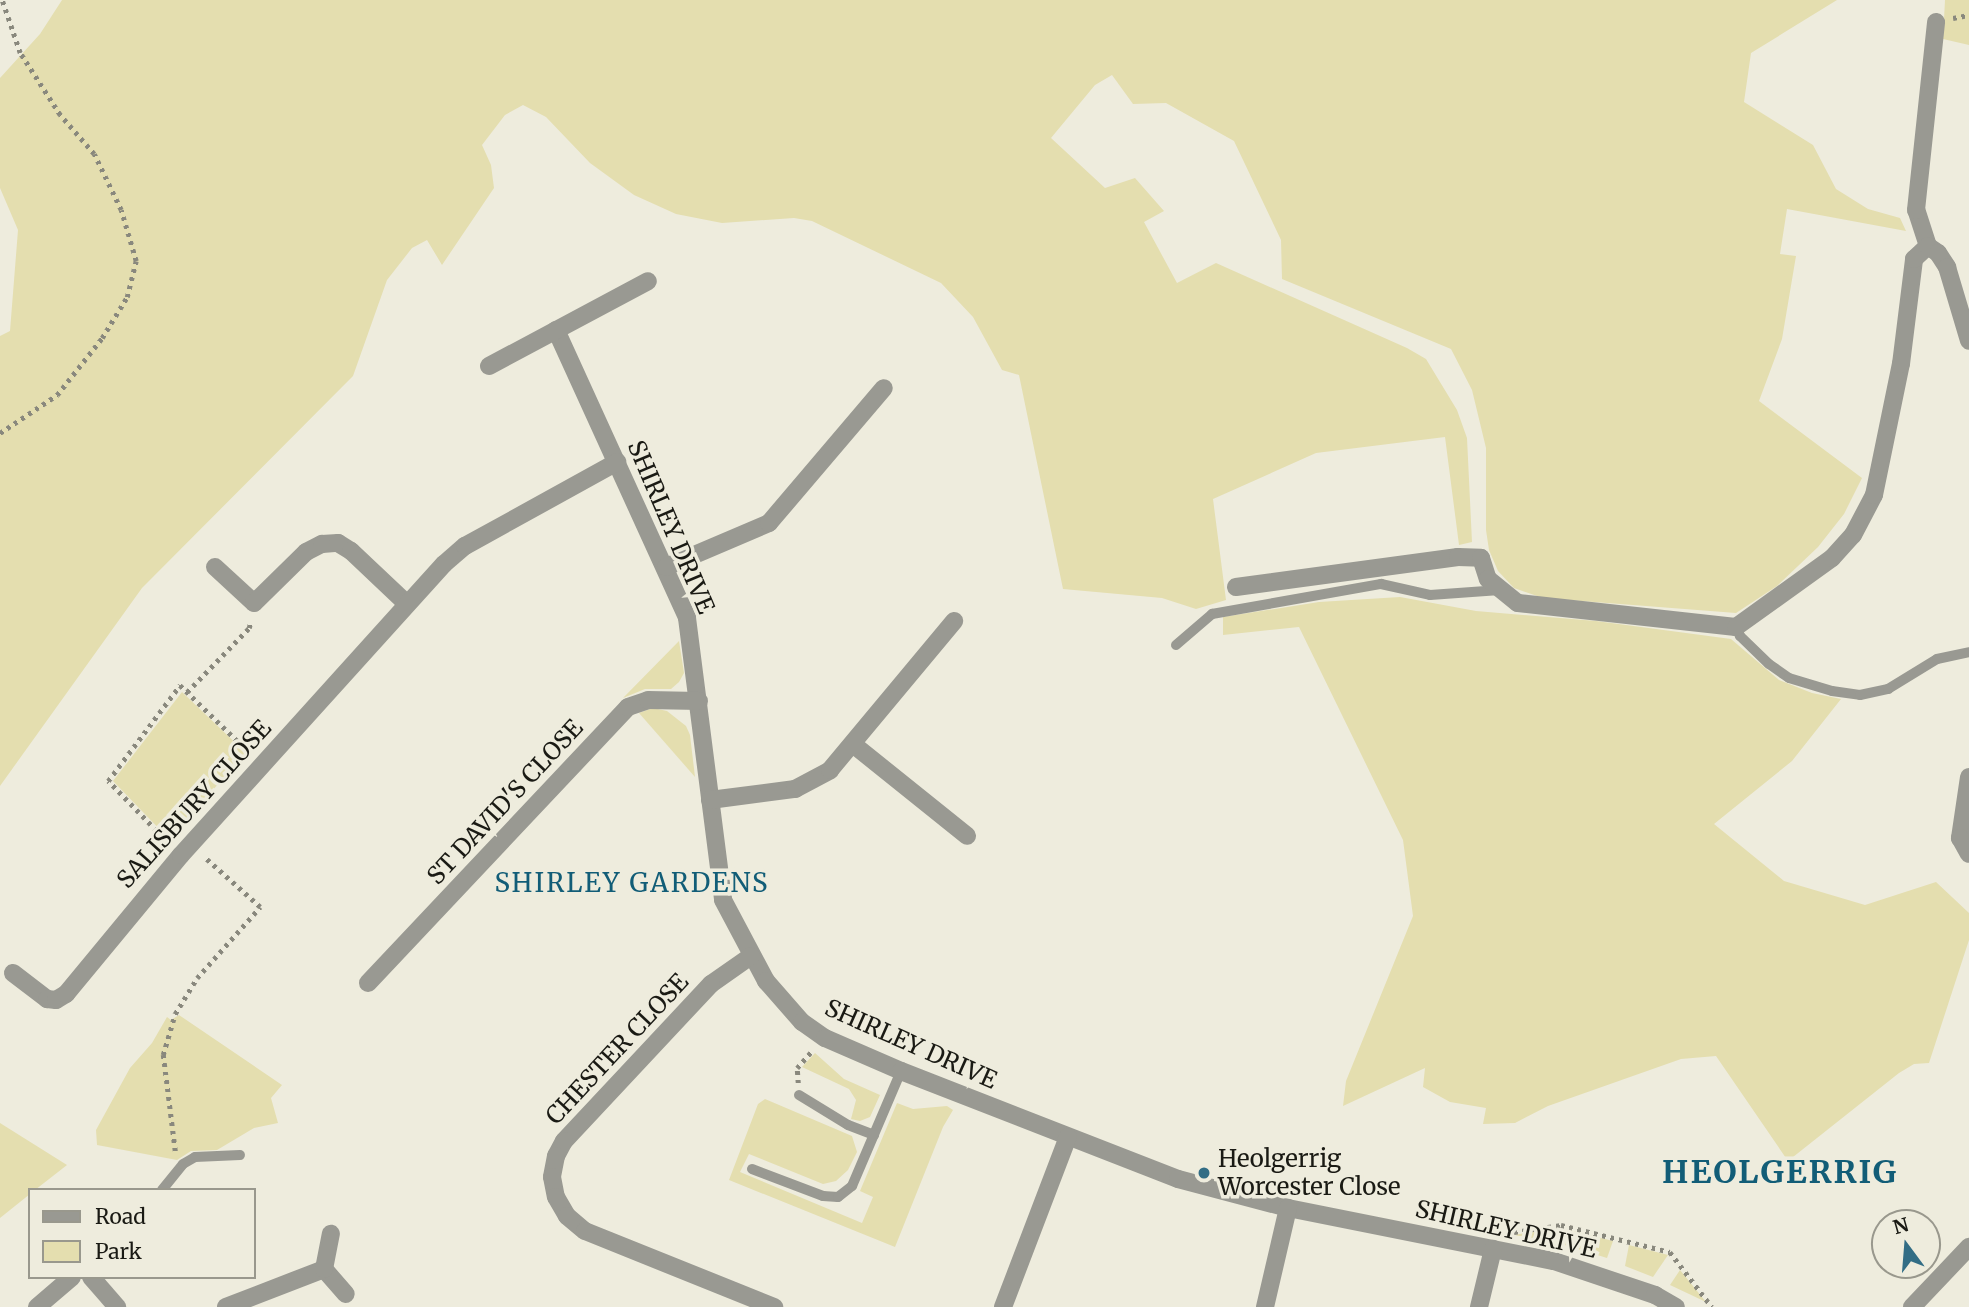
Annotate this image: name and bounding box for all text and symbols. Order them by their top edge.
street label: SHIRLEY DRIVE [622,436,720,618]
street label: SALISBURY CLOSE [111,714,277,894]
street label: ST DAVID'S CLOSE [421,714,589,890]
district label: SHIRLEY GARDENS [496,867,768,899]
street label: CHESTER CLOSE [540,968,694,1130]
street label: SHIRLEY DRIVE [821,993,1001,1095]
place label: Heolgerrig Worcester Close [1218,1145,1401,1201]
district label: HEOLGERRIG [1663,1153,1897,1191]
marker: Heolgerrig Worcester Close [1196,1165,1212,1181]
legend [28,1188,256,1279]
street label: SHIRLEY DRIVE [1413,1194,1599,1264]
text: Road [95,1203,146,1230]
north arrow [1871,1209,1941,1279]
text: N [1890,1212,1911,1239]
text: Park [95,1238,142,1265]

